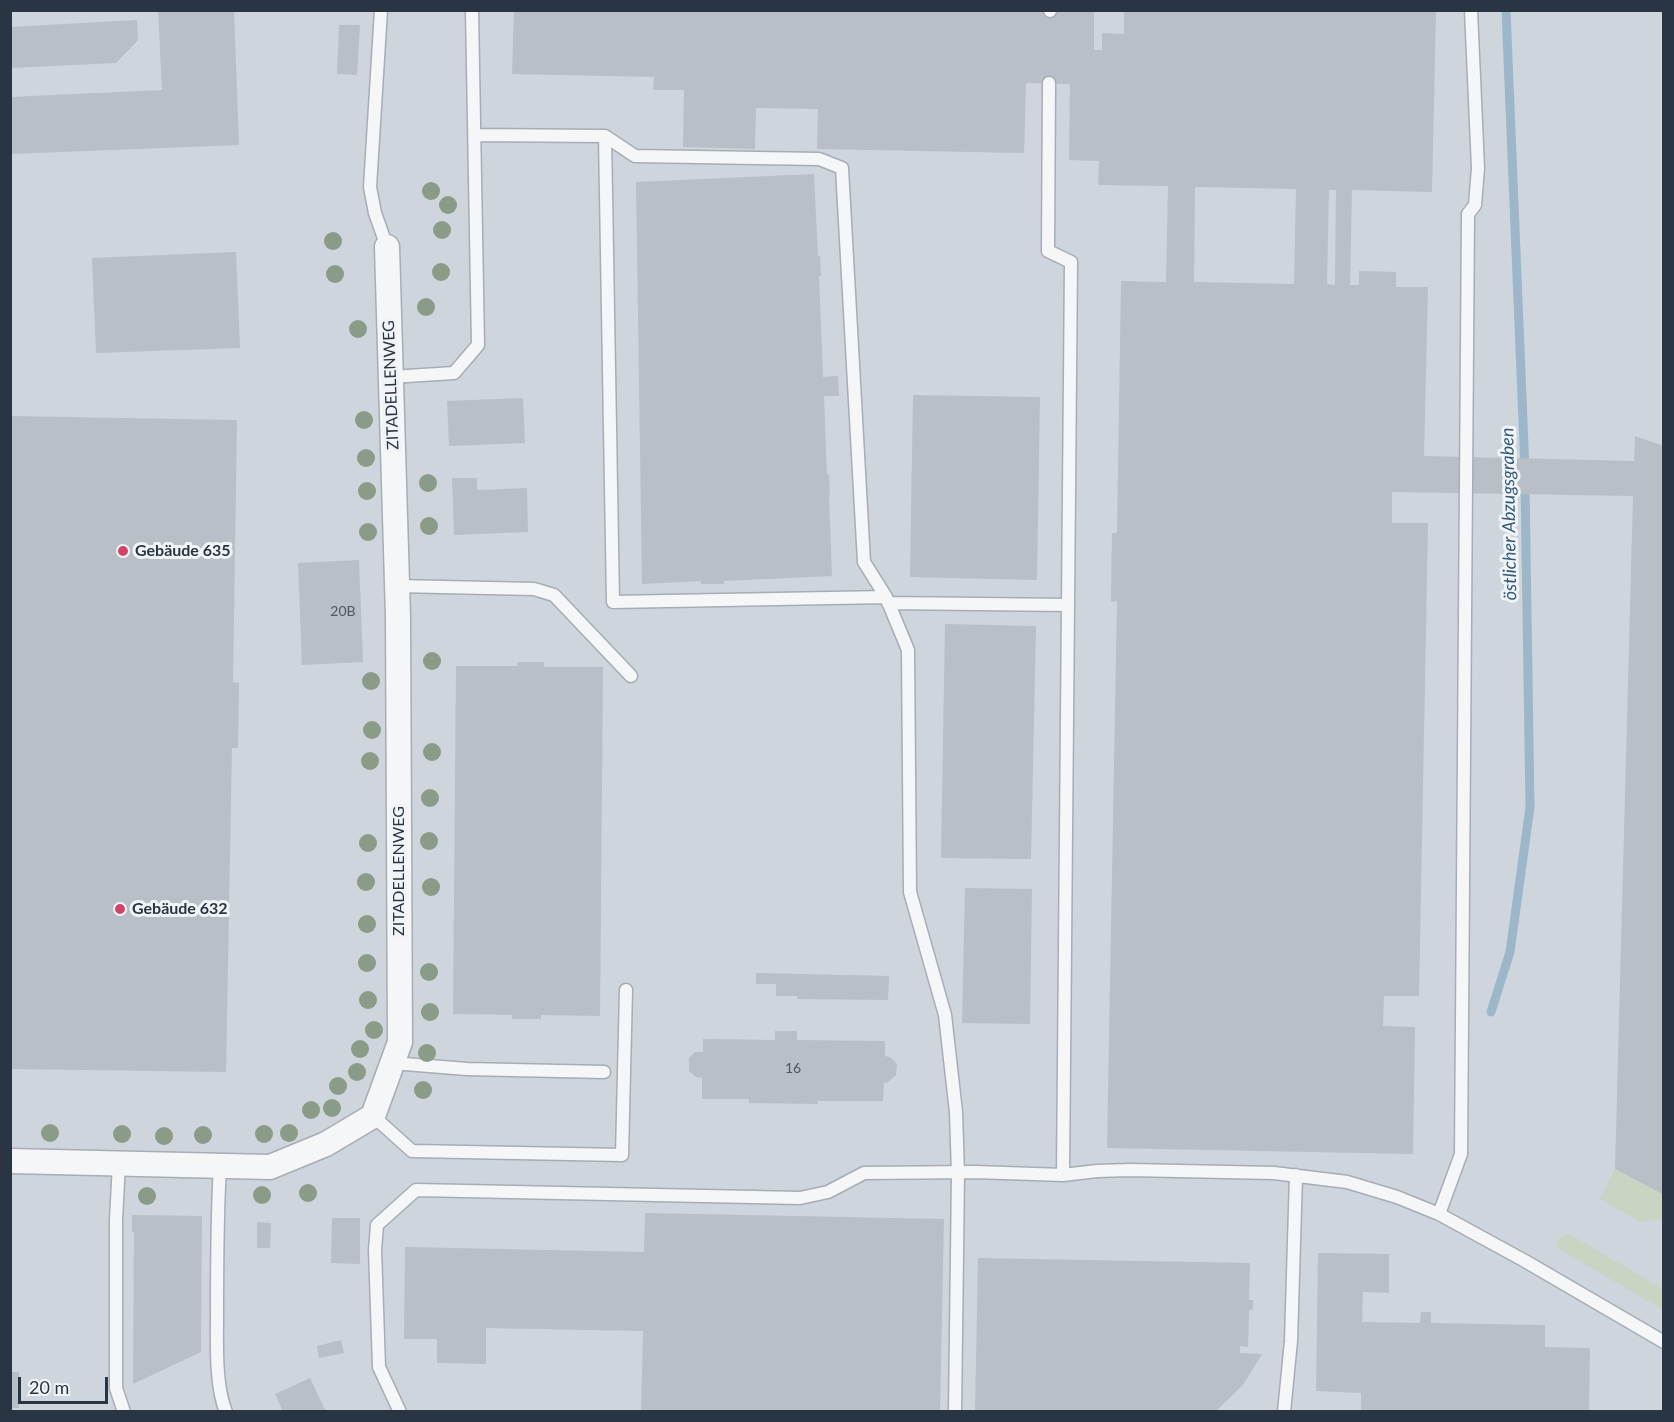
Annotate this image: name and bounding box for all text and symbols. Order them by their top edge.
street label: ZITADELLENWEG [379,320,403,450]
water label: östlicher Abzugsgraben [1497,427,1521,601]
place label: Gebäude 635 [135,541,231,561]
marker: Gebäude 635 [116,544,130,558]
house number: 20B [330,603,356,619]
street label: ZITADELLENWEG [389,806,409,936]
place label: Gebäude 632 [132,899,228,919]
marker: Gebäude 632 [113,902,127,916]
house number: 16 [785,1060,801,1076]
scale bar [21,1365,111,1403]
text: 20 m [29,1376,69,1398]

